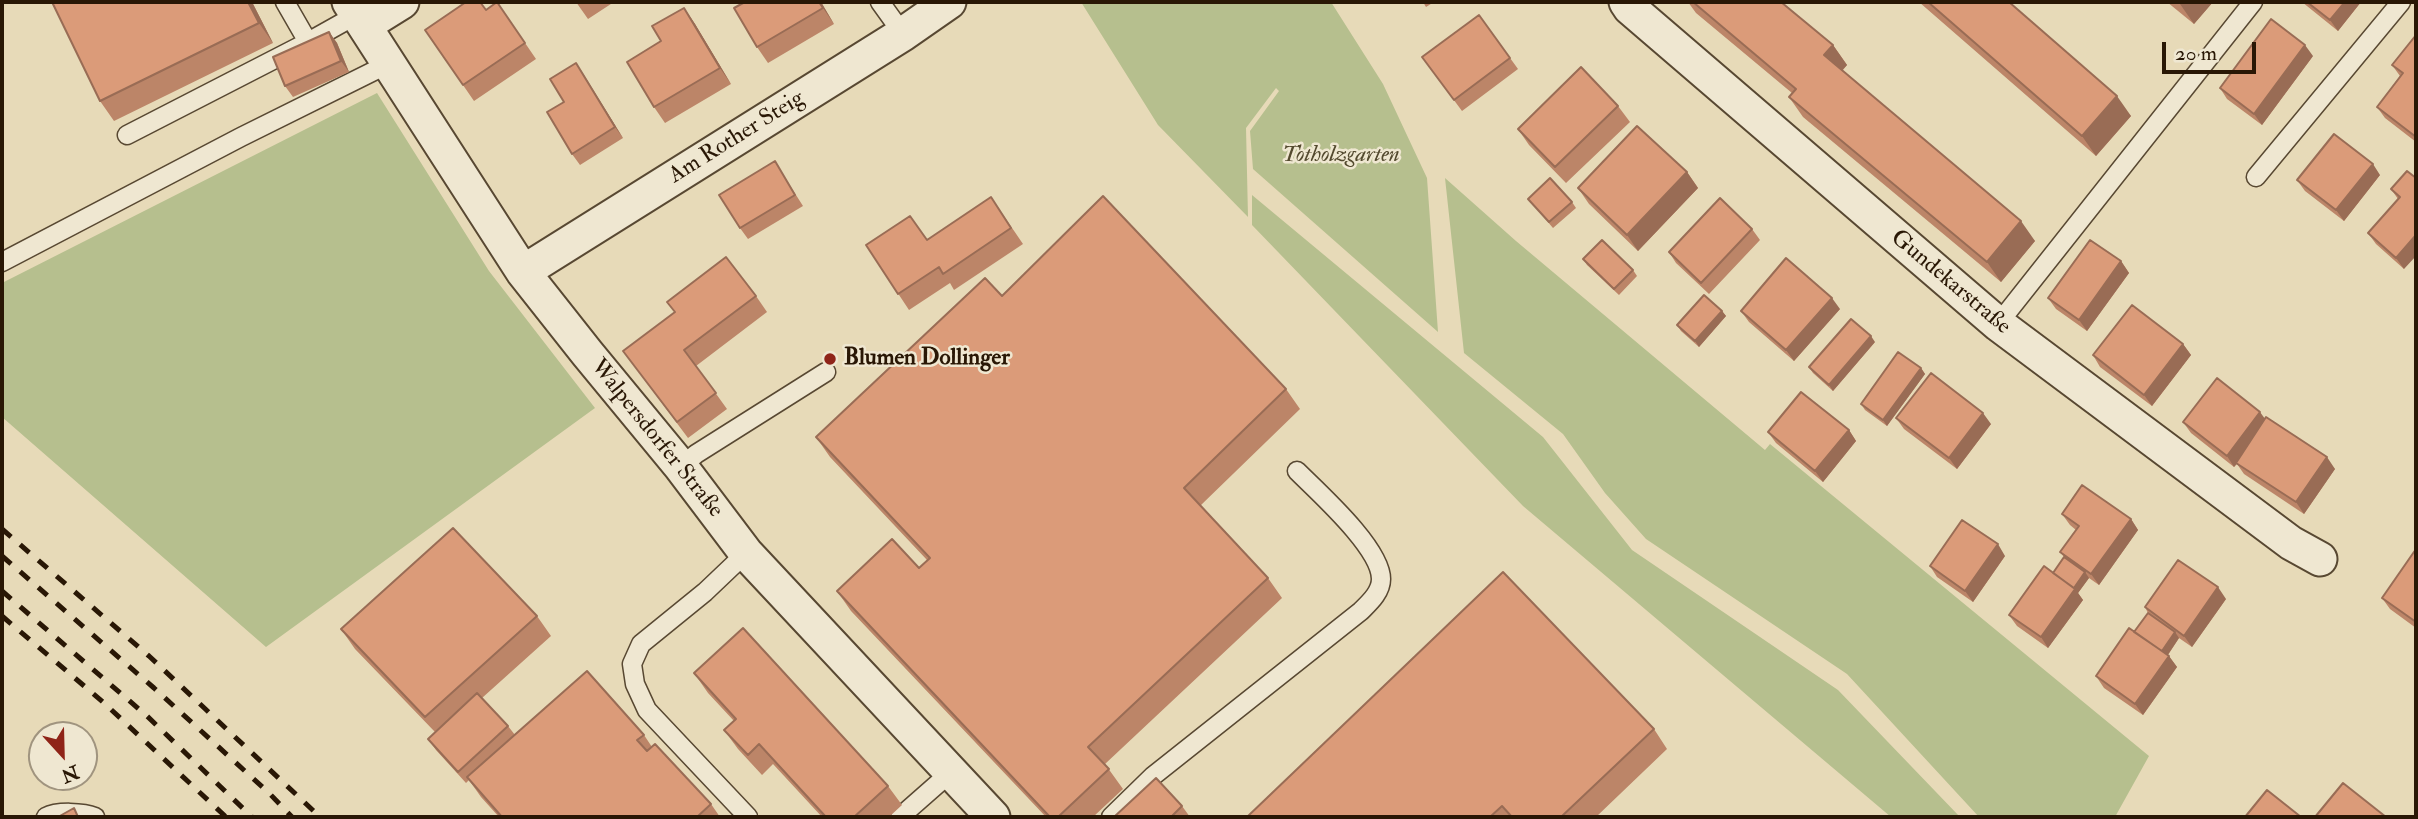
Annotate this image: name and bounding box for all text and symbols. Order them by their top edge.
scale bar [2166,28,2260,72]
text: 20 m [2175,40,2217,67]
street label: Am Rother Steig [664,85,810,191]
park label: Totholzgarten [1282,142,1400,170]
street label: Gundekarstraße [1884,225,2016,341]
place label: Blumen Dollinger [844,345,1010,373]
marker: Blumen Dollinger [822,351,838,367]
street label: Walpersdorfer Straße [584,354,728,524]
north arrow [28,721,98,791]
text: N [58,759,83,788]

